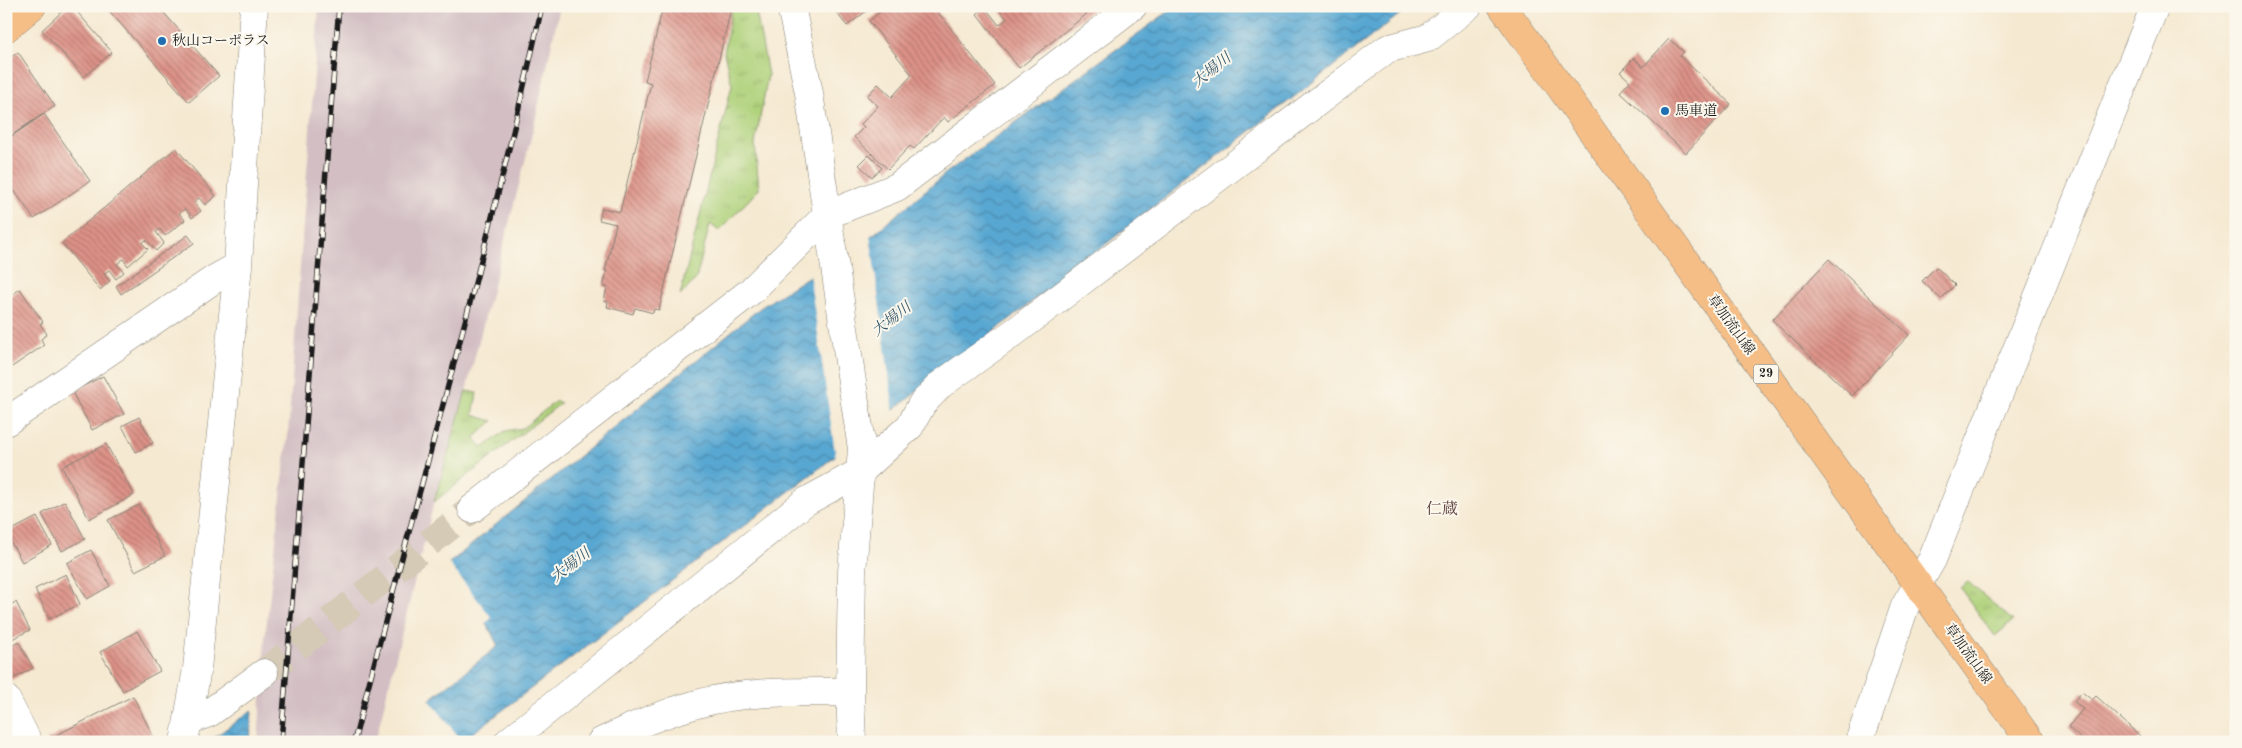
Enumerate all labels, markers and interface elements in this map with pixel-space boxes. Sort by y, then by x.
place label: 秋山コーポラス [172,33,270,48]
marker: 秋山コーポラス [156,35,168,47]
water label: 大場川 [1189,48,1236,91]
place label: 馬車道 [1675,103,1717,118]
marker: 馬車道 [1659,105,1671,117]
street label: 草加流山線 [1705,292,1758,357]
water label: 大場川 [868,297,916,340]
road number: 29 [1754,364,1778,384]
district label: 仁蔵 [1426,500,1458,518]
water label: 大場川 [547,543,595,586]
street label: 草加流山線 [1942,621,1995,686]

